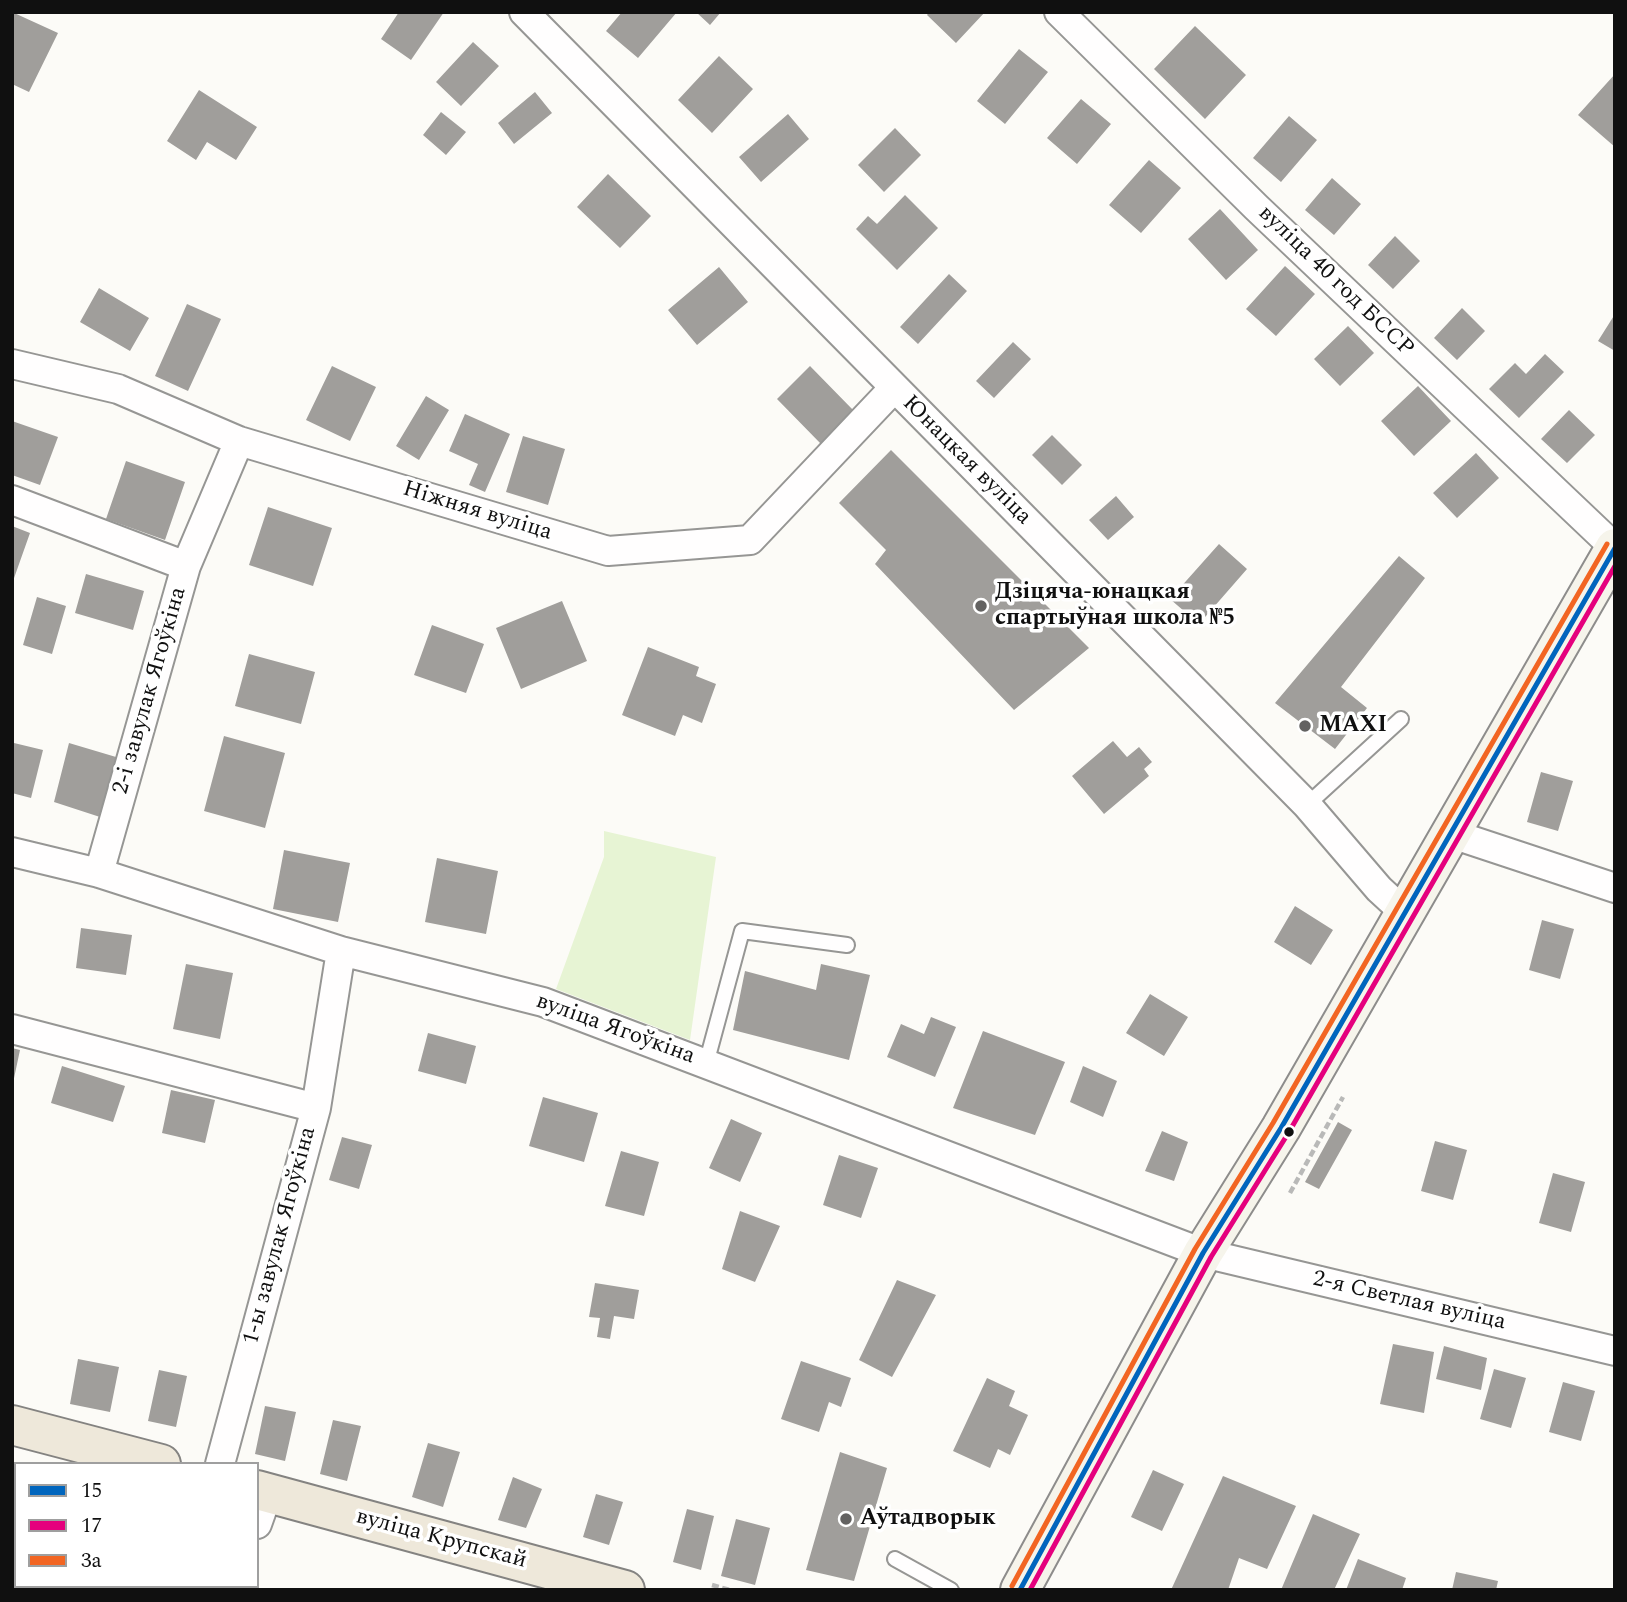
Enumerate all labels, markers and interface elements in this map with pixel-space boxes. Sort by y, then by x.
street label: вуліца 40 год БССР [1251,201,1419,363]
street label: Юнацкая вуліца [896,391,1036,531]
street label: Ніжняя вуліца [399,476,555,548]
place label: Дзіцяча-юнацкая спартыўная школа №5 [995,579,1235,633]
street label: 2-і завулак Ягоўкіна [108,584,194,798]
marker: Дзіцяча-юнацкая спартыўная школа №5 [973,598,989,614]
place label: MAXI [1319,712,1387,740]
marker: MAXI [1297,718,1313,734]
street label: вуліца Ягоўкіна [532,988,698,1072]
street label: 1-ы завулак Ягоўкіна [239,1124,323,1348]
unlabelled marker [1282,1125,1296,1139]
street label: 2-я Светлая вуліца [1310,1266,1508,1338]
legend [14,1462,259,1588]
text: 15 [81,1475,102,1507]
street label: вуліца Крупскай [353,1504,529,1576]
place label: Аўтадворык [860,1505,996,1533]
text: 17 [81,1510,102,1542]
marker: Аўтадворык [838,1511,854,1527]
text: 3а [81,1545,102,1577]

